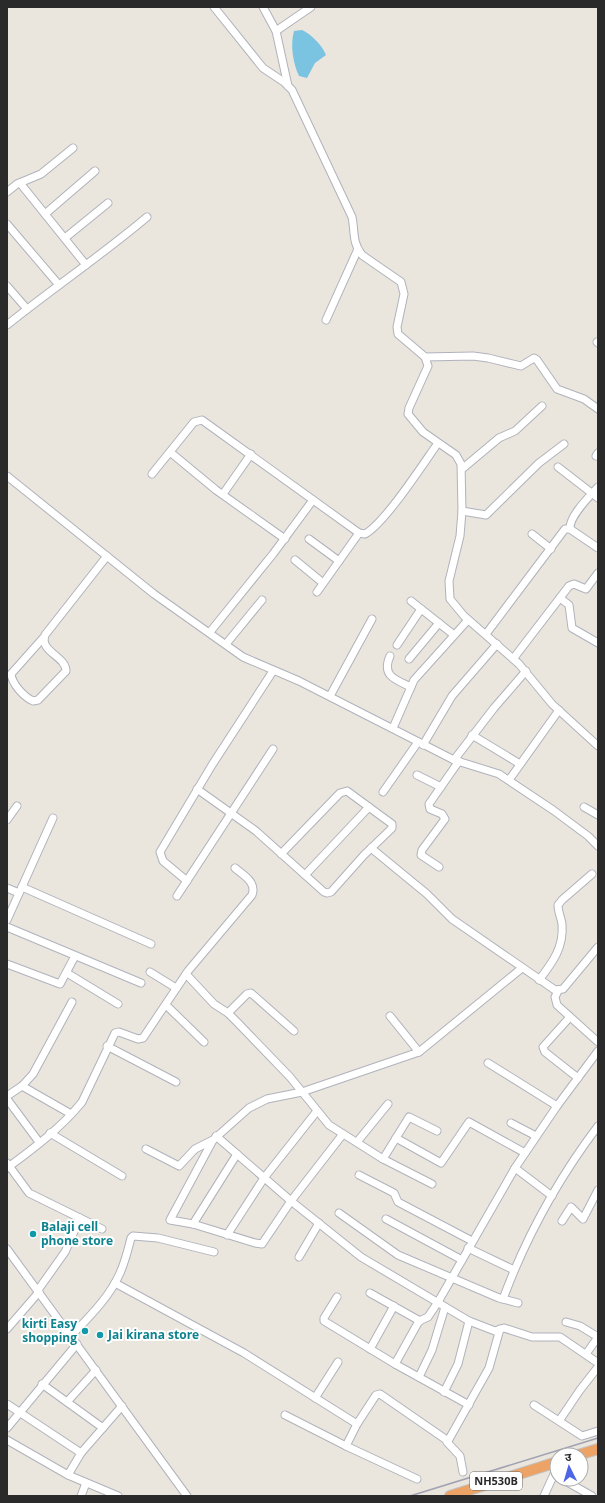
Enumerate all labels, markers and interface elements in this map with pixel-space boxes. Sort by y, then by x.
place label: Balaji cell phone store [41,1218,113,1249]
marker: Balaji cell phone store [28,1229,38,1239]
place label: kirti Easy shopping [22,1315,77,1346]
marker: kirti Easy shopping [80,1326,90,1336]
place label: Jai kirana store [107,1326,199,1343]
marker: Jai kirana store [95,1330,105,1340]
north arrow [549,1447,589,1487]
text: उ [564,1449,573,1464]
road number: NH530B [470,1472,522,1490]

